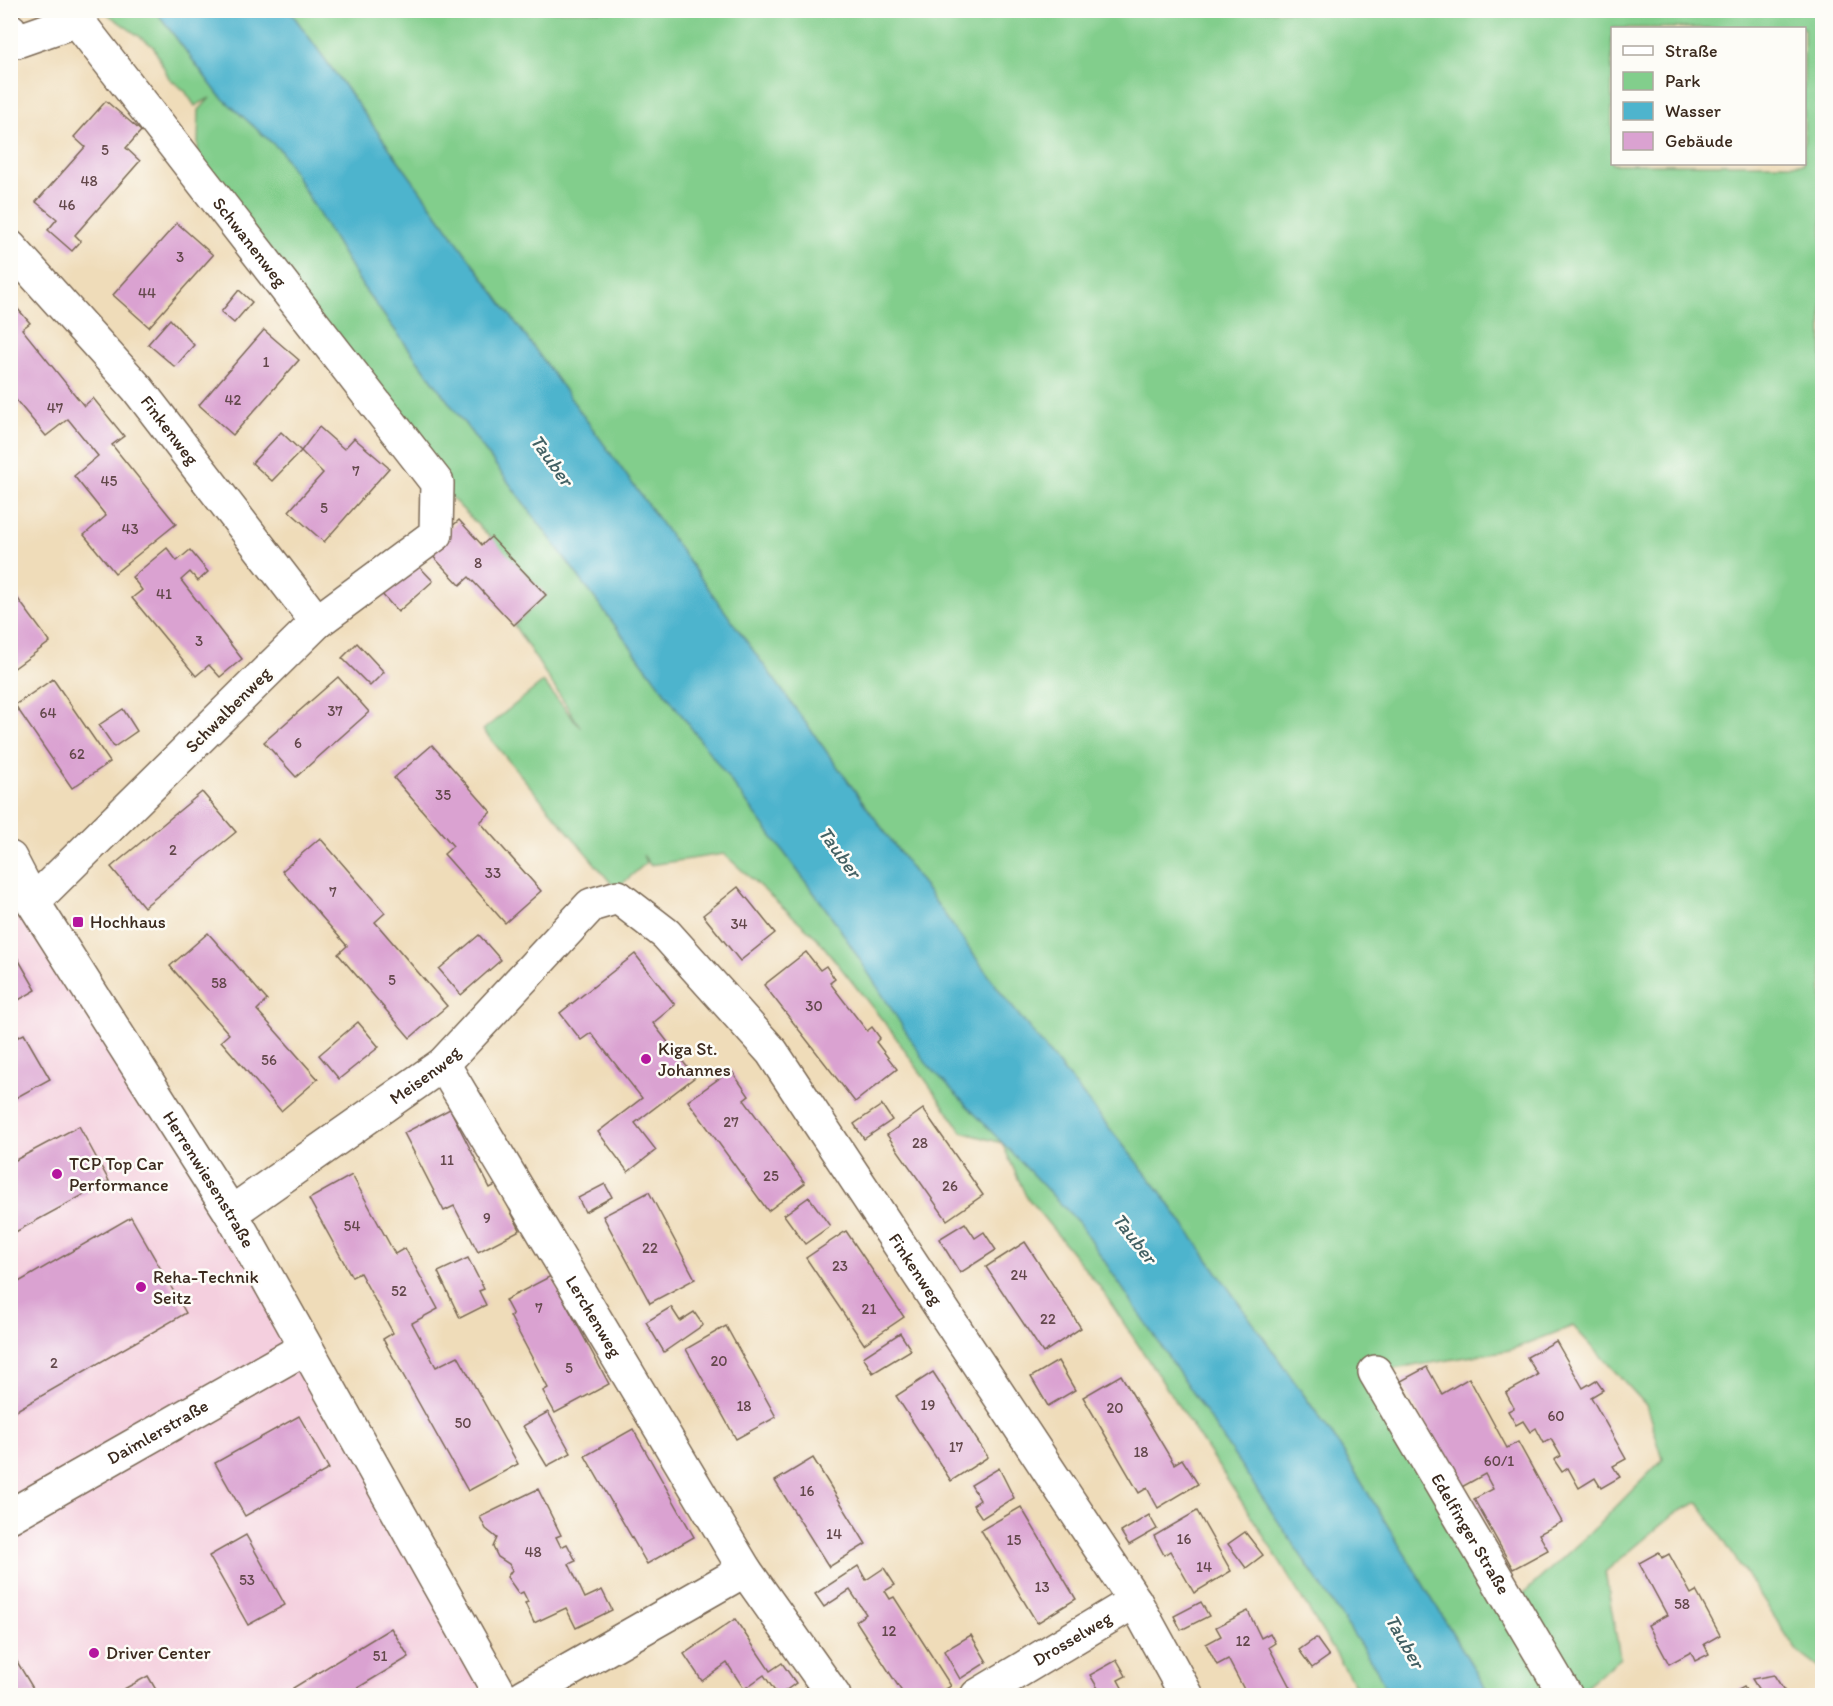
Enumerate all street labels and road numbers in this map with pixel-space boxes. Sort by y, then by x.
street label: Schwanenweg [208,193,292,292]
street label: Finkenweg [136,391,204,470]
street label: Schwalbenweg [180,662,276,758]
street label: Meisenweg [385,1041,466,1109]
street label: Herrenwiesenstraße [158,1107,259,1252]
street label: Finkenweg [884,1229,948,1310]
street label: Lerchenweg [561,1272,627,1362]
street label: Daimlerstraße [103,1394,212,1469]
street label: Edelfinger Straße [1426,1469,1515,1598]
street label: Drosselweg [1029,1606,1116,1671]

